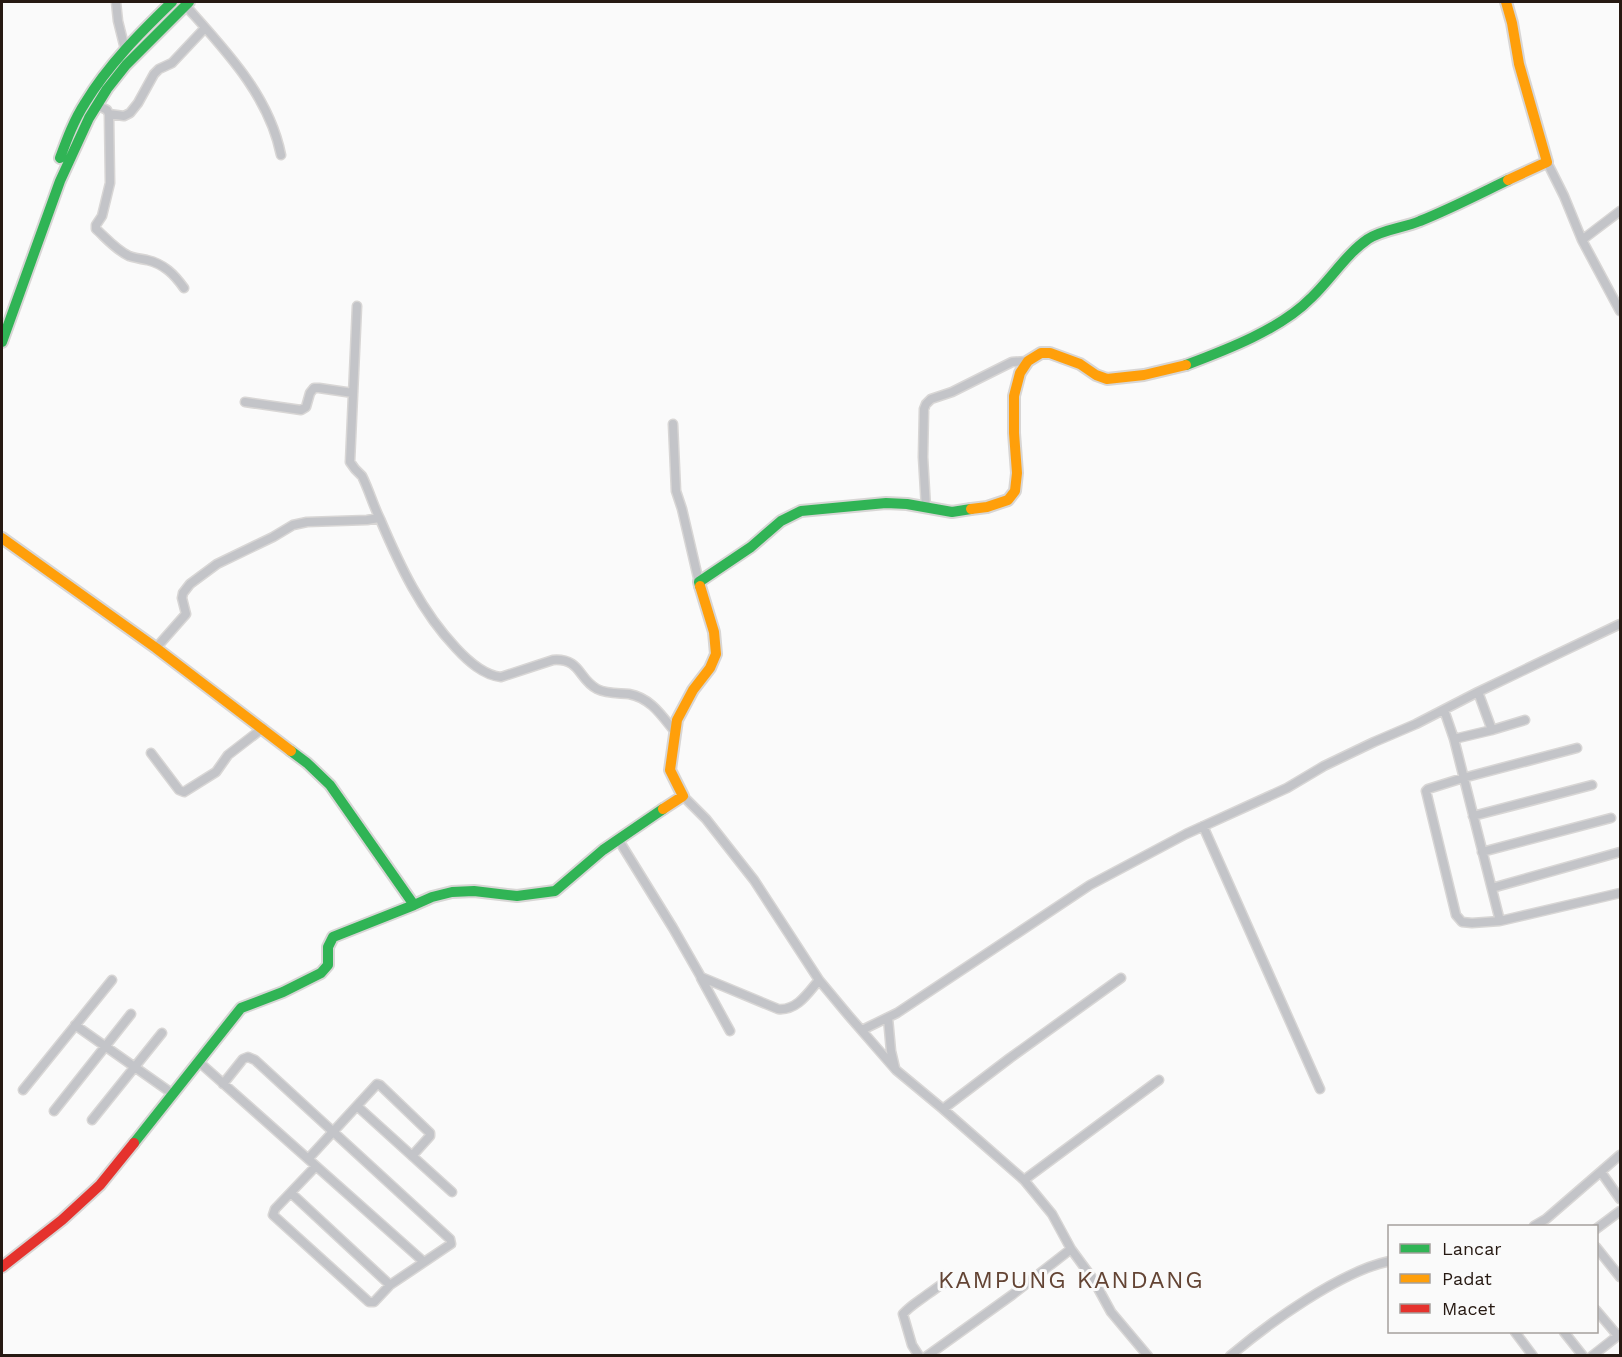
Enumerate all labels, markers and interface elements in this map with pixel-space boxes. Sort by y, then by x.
legend [1388,1225,1598,1333]
text: Lancar [1442,1238,1502,1259]
district label: KAMPUNG KANDANG [938,1266,1204,1294]
text: Padat [1442,1268,1492,1289]
text: Macet [1442,1298,1496,1319]

